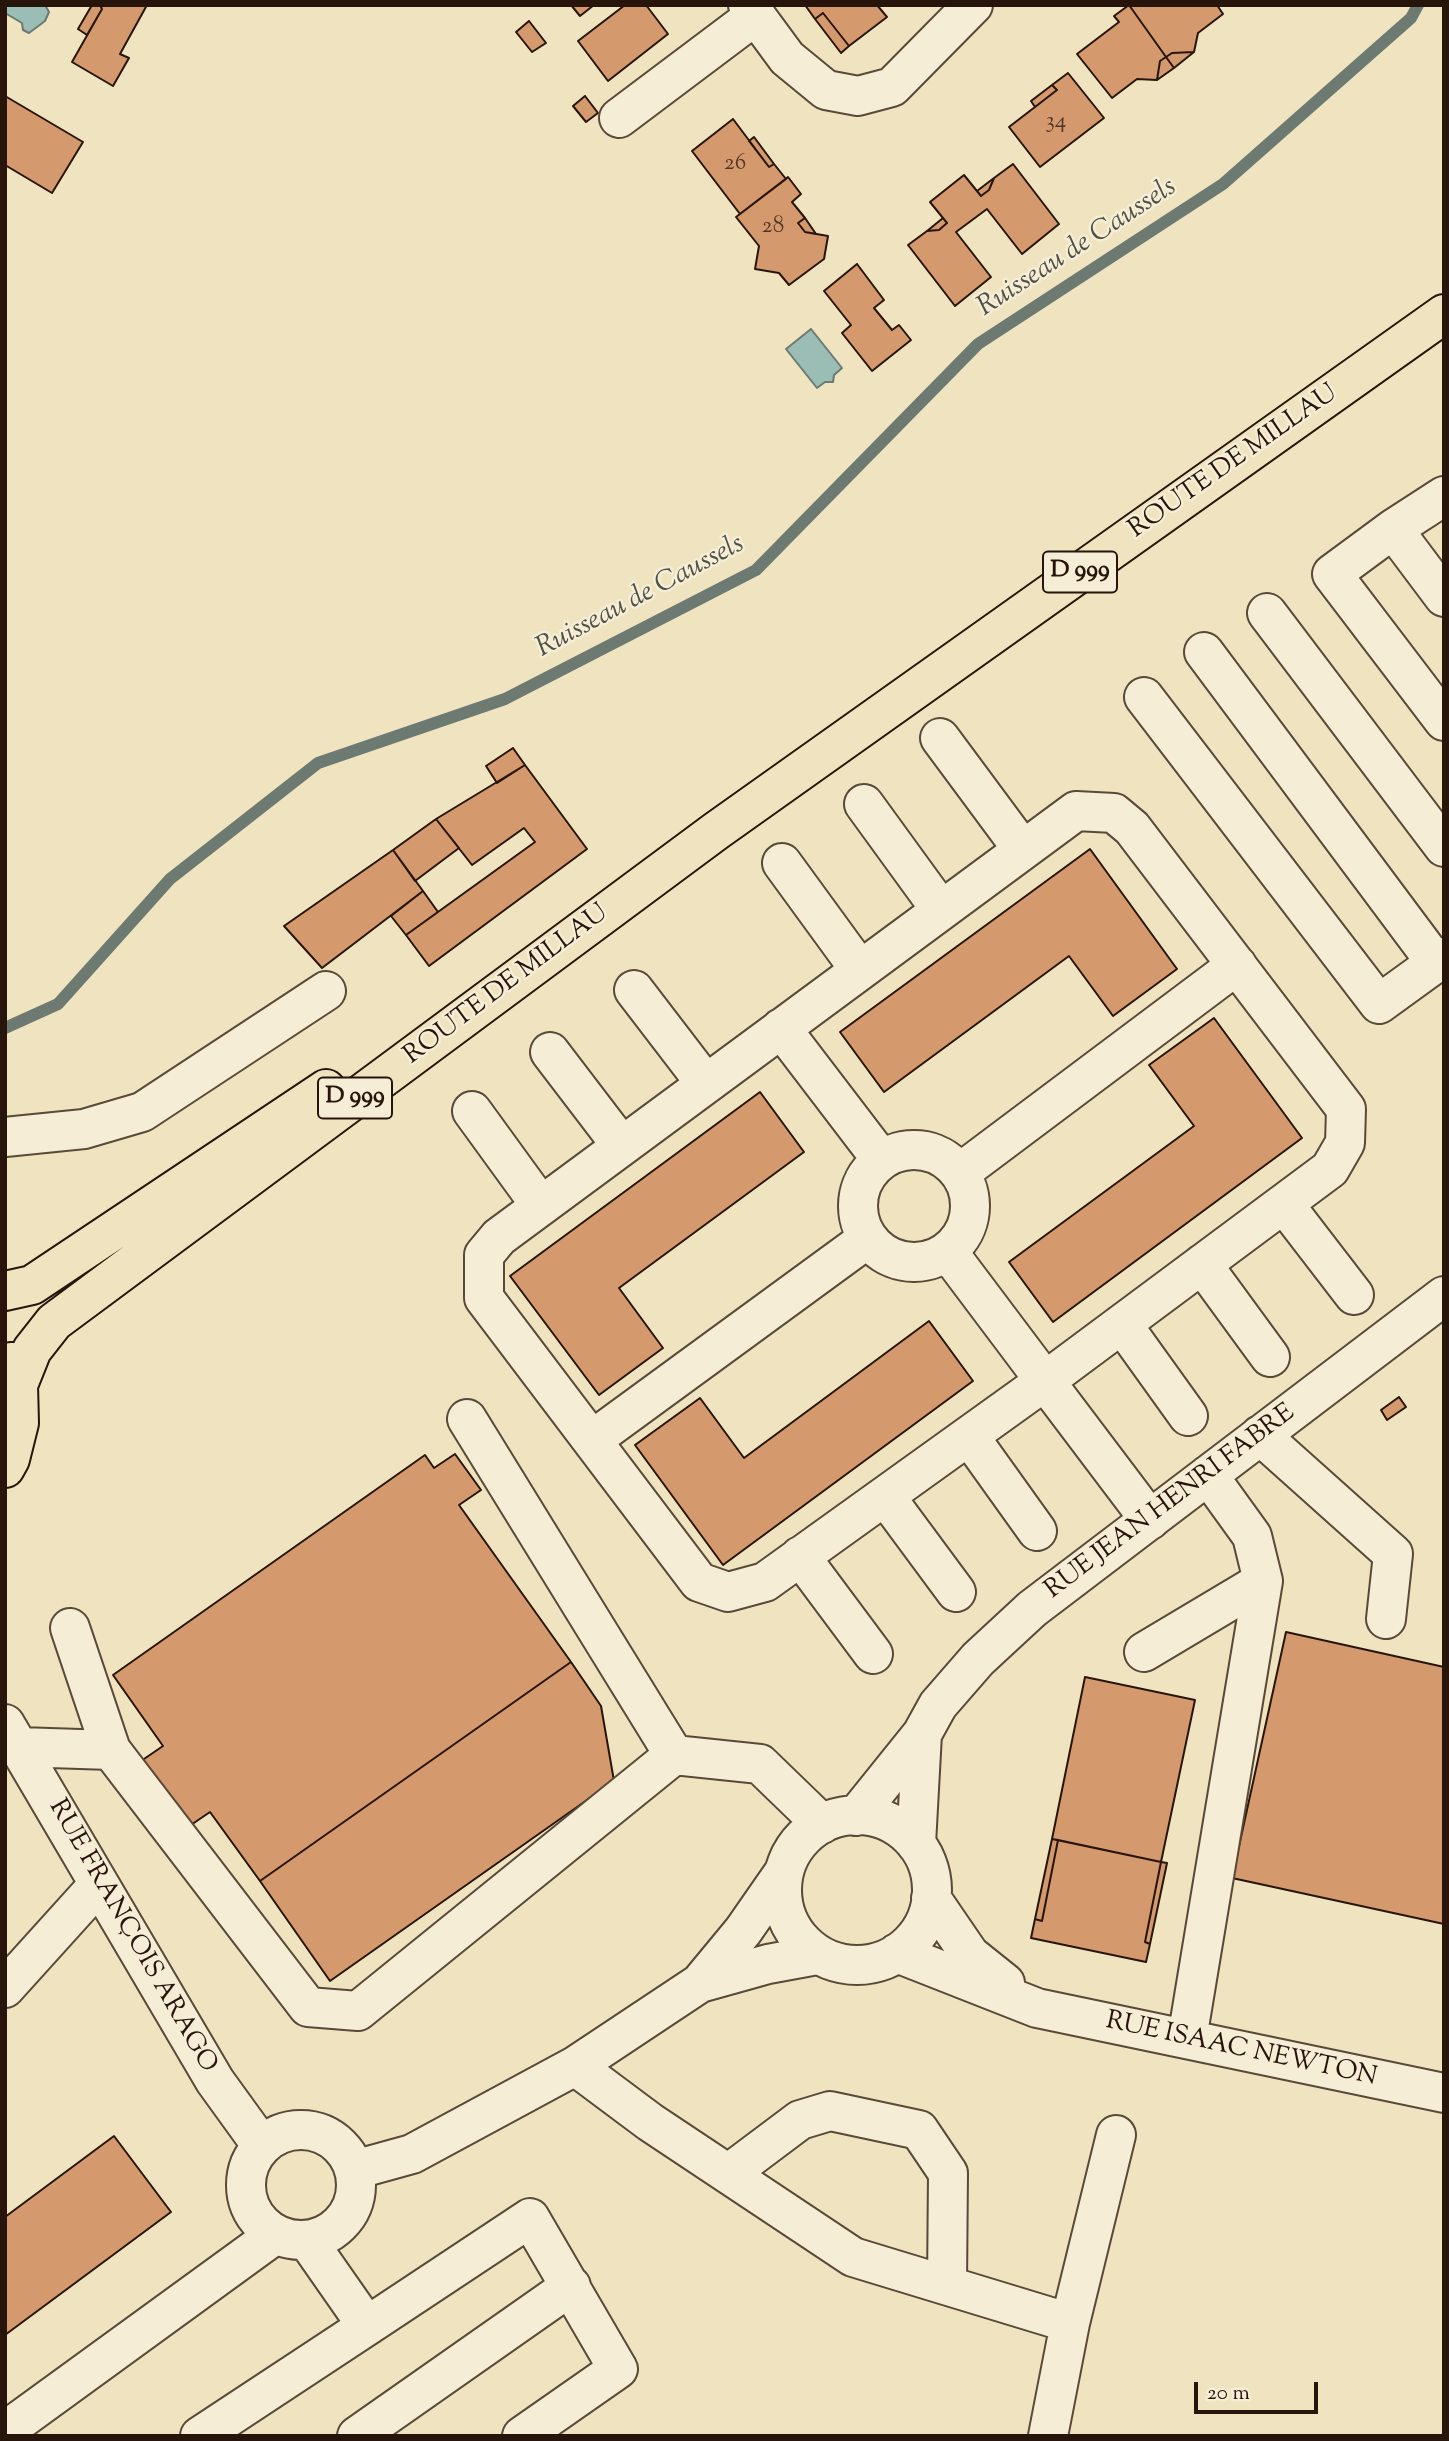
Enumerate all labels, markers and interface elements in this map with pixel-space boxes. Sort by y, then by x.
house number: 34 [1046,109,1066,137]
house number: 26 [724,151,746,179]
water label: Ruisseau de Caussels [972,172,1184,326]
house number: 28 [762,214,784,242]
street label: ROUTE DE MILLAU [1124,379,1344,547]
water label: Ruisseau de Caussels [531,529,751,667]
road number: D 999 [1043,552,1117,592]
street label: ROUTE DE MILLAU [399,899,615,1073]
road number: D 999 [318,1078,392,1118]
street label: RUE JEAN HENRI FABRE [1040,1399,1302,1607]
street label: RUE FRANÇOIS ARAGO [40,1795,222,2079]
street label: RUE ISAAC NEWTON [1103,2007,1379,2095]
scale bar [1197,2368,1321,2412]
text: 20 m [1207,2379,1250,2409]

